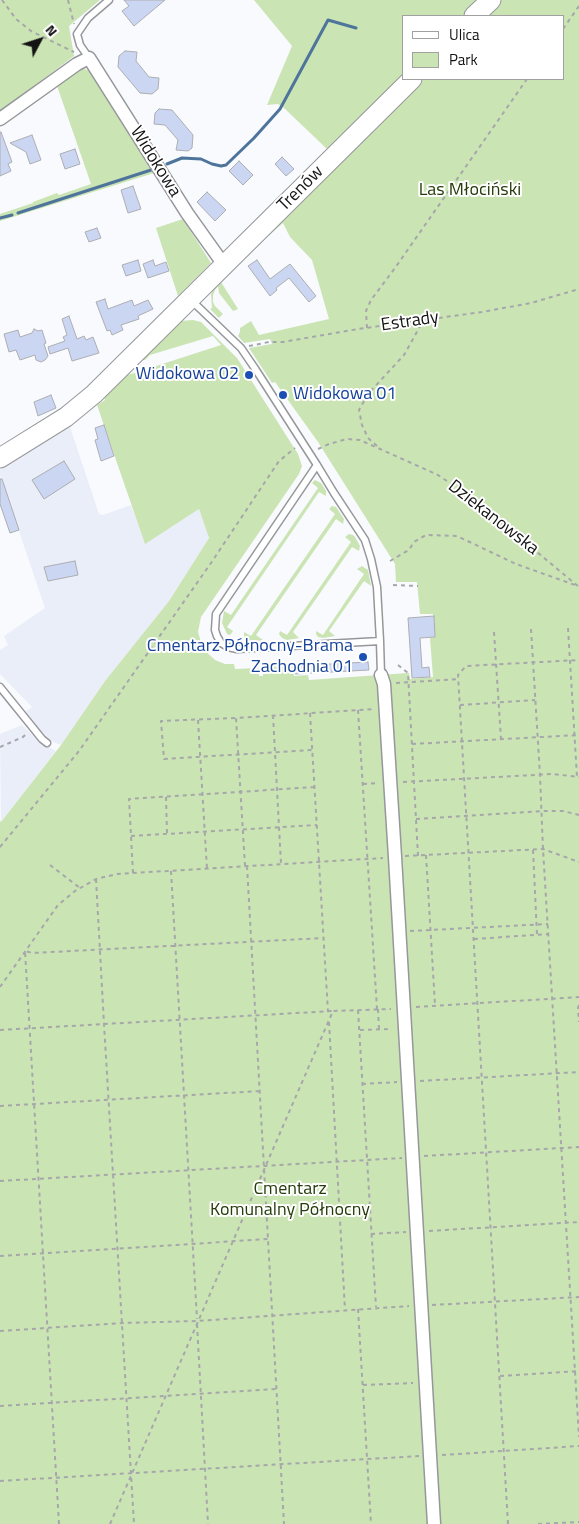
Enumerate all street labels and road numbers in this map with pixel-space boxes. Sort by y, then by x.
street label: Widokowa [125,123,185,201]
street label: Trenów [274,162,328,216]
street label: Estrady [380,307,440,337]
street label: Dziekanowska [443,476,543,560]

